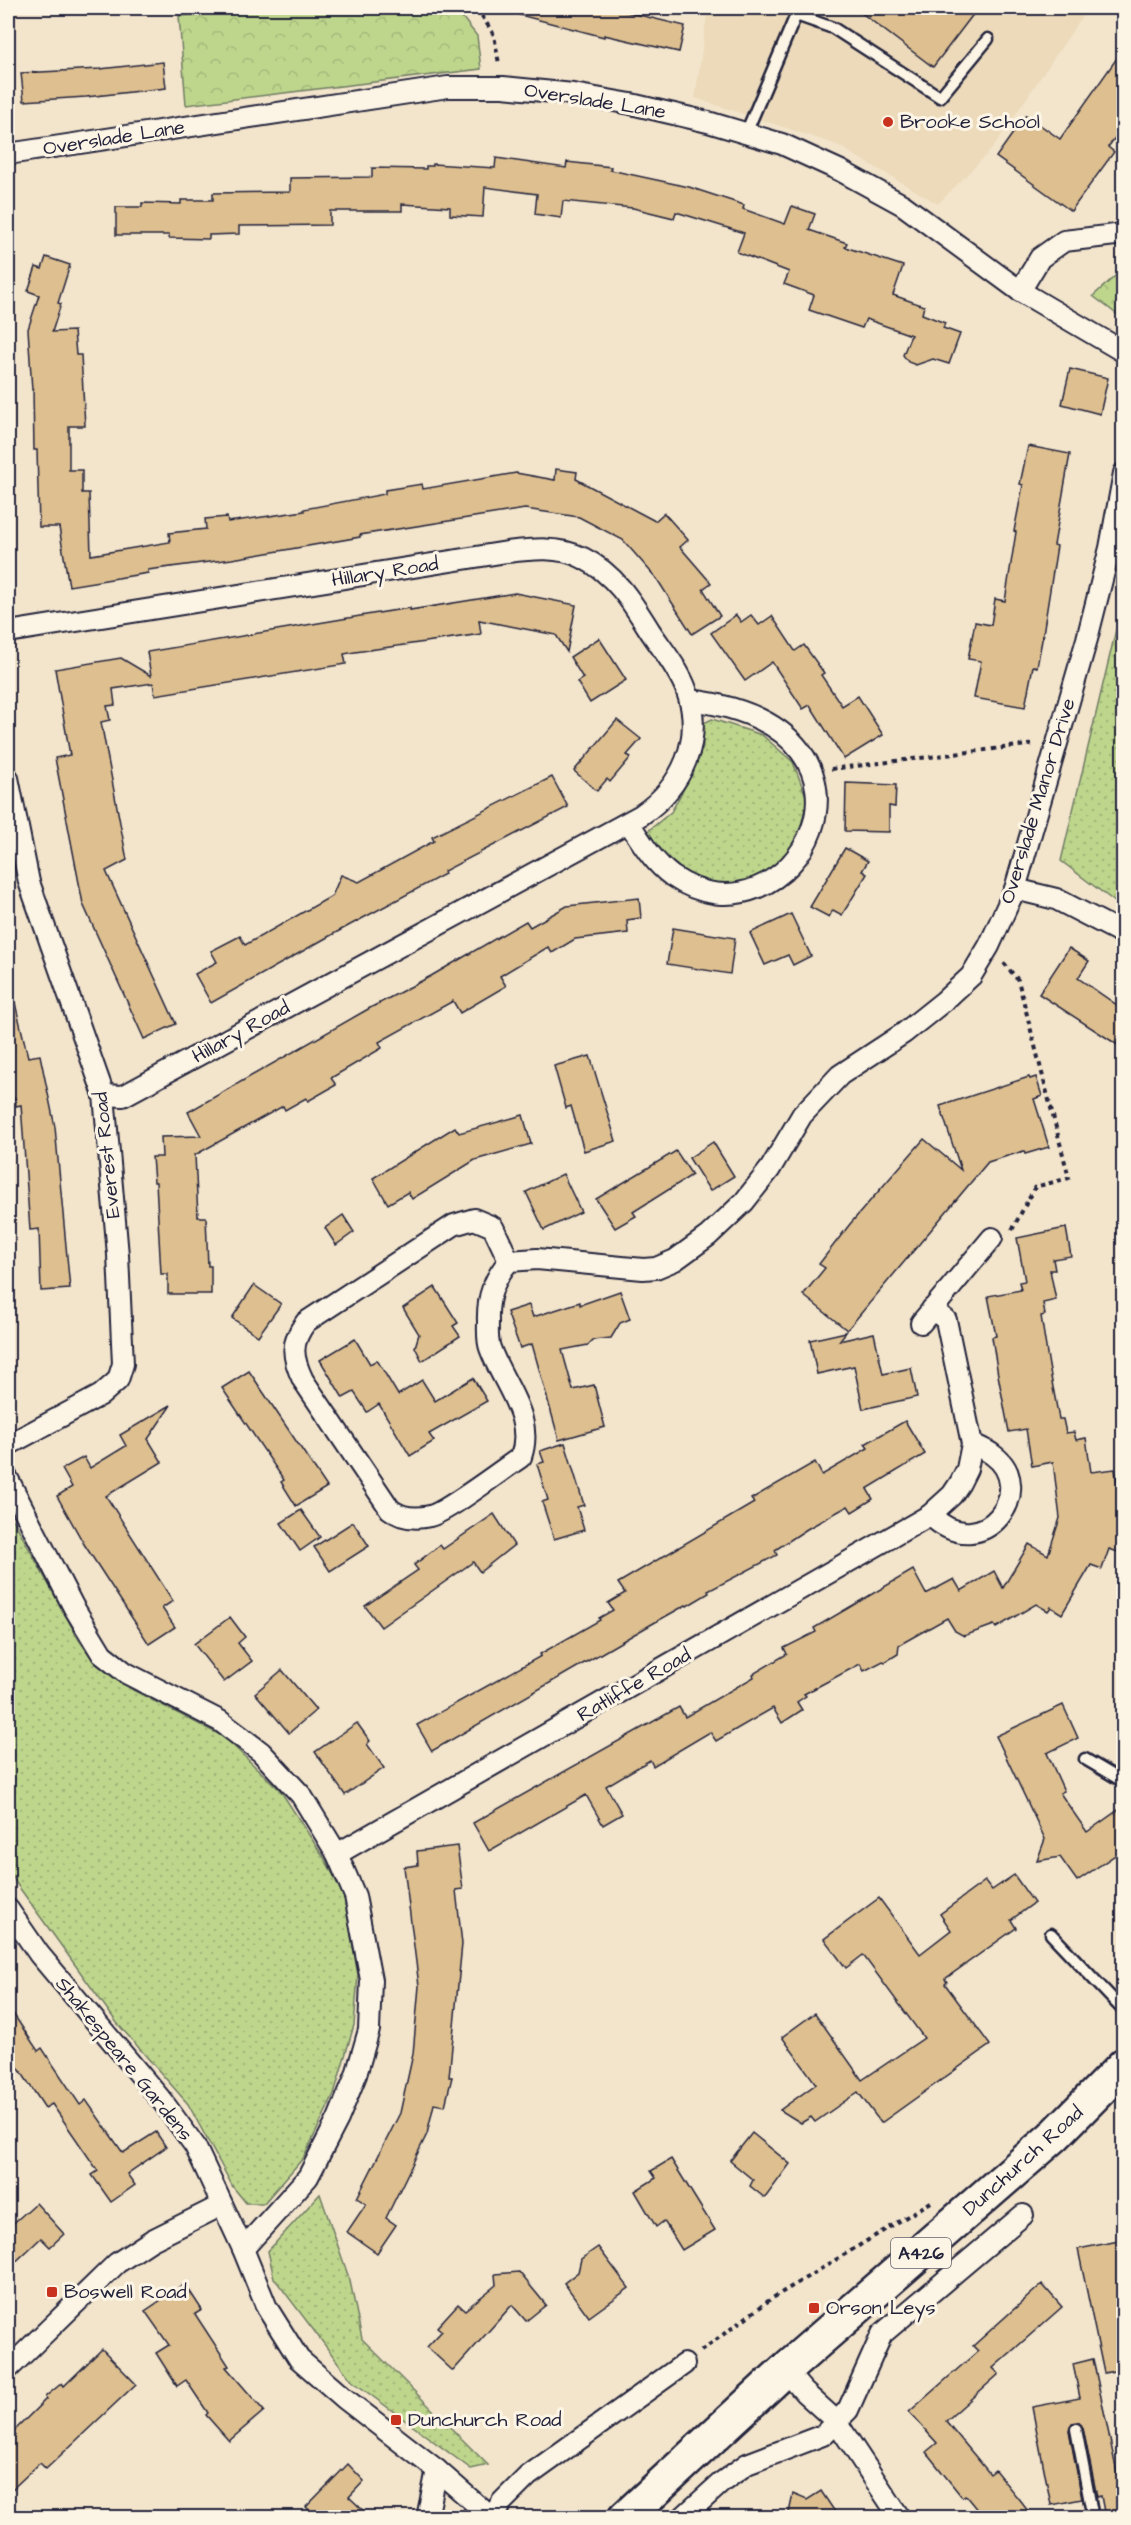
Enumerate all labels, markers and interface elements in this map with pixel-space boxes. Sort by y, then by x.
street label: Overslade Lane [522,76,668,126]
place label: Brooke School [900,108,1040,136]
street label: Overslade Lane [41,113,187,163]
marker: Brooke School [881,115,895,129]
street label: Hillary Road [330,550,440,595]
street label: Overslade Manor Drive [993,695,1083,907]
street label: Hillary Road [187,994,295,1071]
street label: Everest Road [86,1090,128,1220]
street label: Ratliffe Road [572,1641,696,1729]
street label: Shakespeare Gardens [49,1971,199,2147]
street label: Dunchurch Road [957,2099,1089,2223]
road number: A426 [891,2238,951,2268]
place label: Boswell Road [64,2278,187,2306]
marker: Boswell Road [45,2285,59,2299]
place label: Orson Leys [826,2294,935,2323]
marker: Orson Leys [807,2301,821,2315]
place label: Dunchurch Road [408,2406,561,2434]
marker: Dunchurch Road [389,2413,403,2427]

